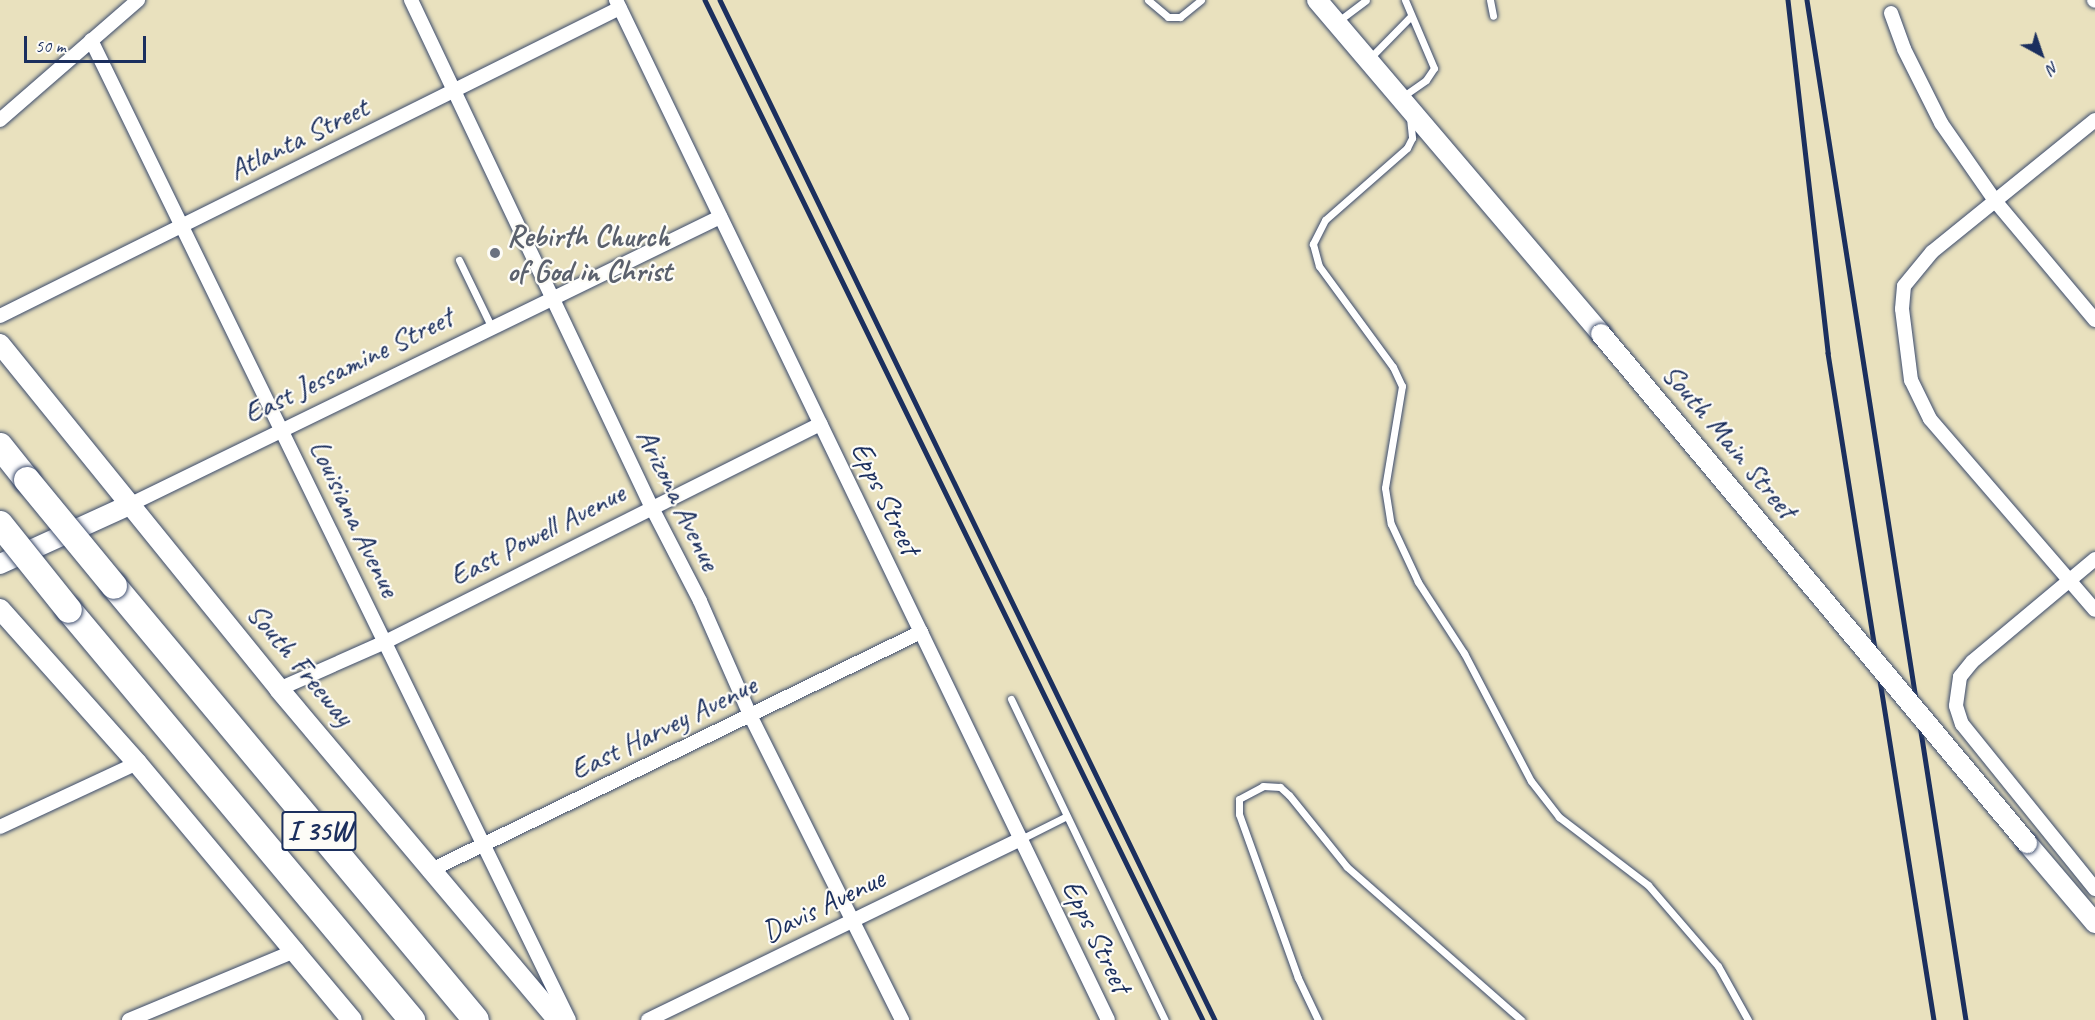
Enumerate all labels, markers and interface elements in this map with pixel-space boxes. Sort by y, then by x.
scale bar [27,24,148,62]
north arrow [2011,24,2071,84]
text: 50 m [35,35,66,57]
text: N [2042,57,2063,79]
street label: Atlanta Street [222,89,374,187]
place label: Rebirth Church of God in Christ [507,218,672,288]
marker: Rebirth Church of God in Christ [488,246,502,260]
street label: East Jessamine Street [239,299,457,431]
street label: South Main Street [1654,355,1806,527]
street label: Arizona Avenue [629,422,729,576]
street label: Louisiana Avenue [302,434,408,602]
street label: Epps Street [843,436,929,560]
street label: East Powell Avenue [444,475,630,593]
street label: South Freeway [240,596,362,732]
street label: East Harvey Avenue [564,666,762,788]
road number: I 35W [280,806,358,856]
street label: Davis Avenue [756,860,890,950]
street label: Epps Street [1054,874,1140,998]

